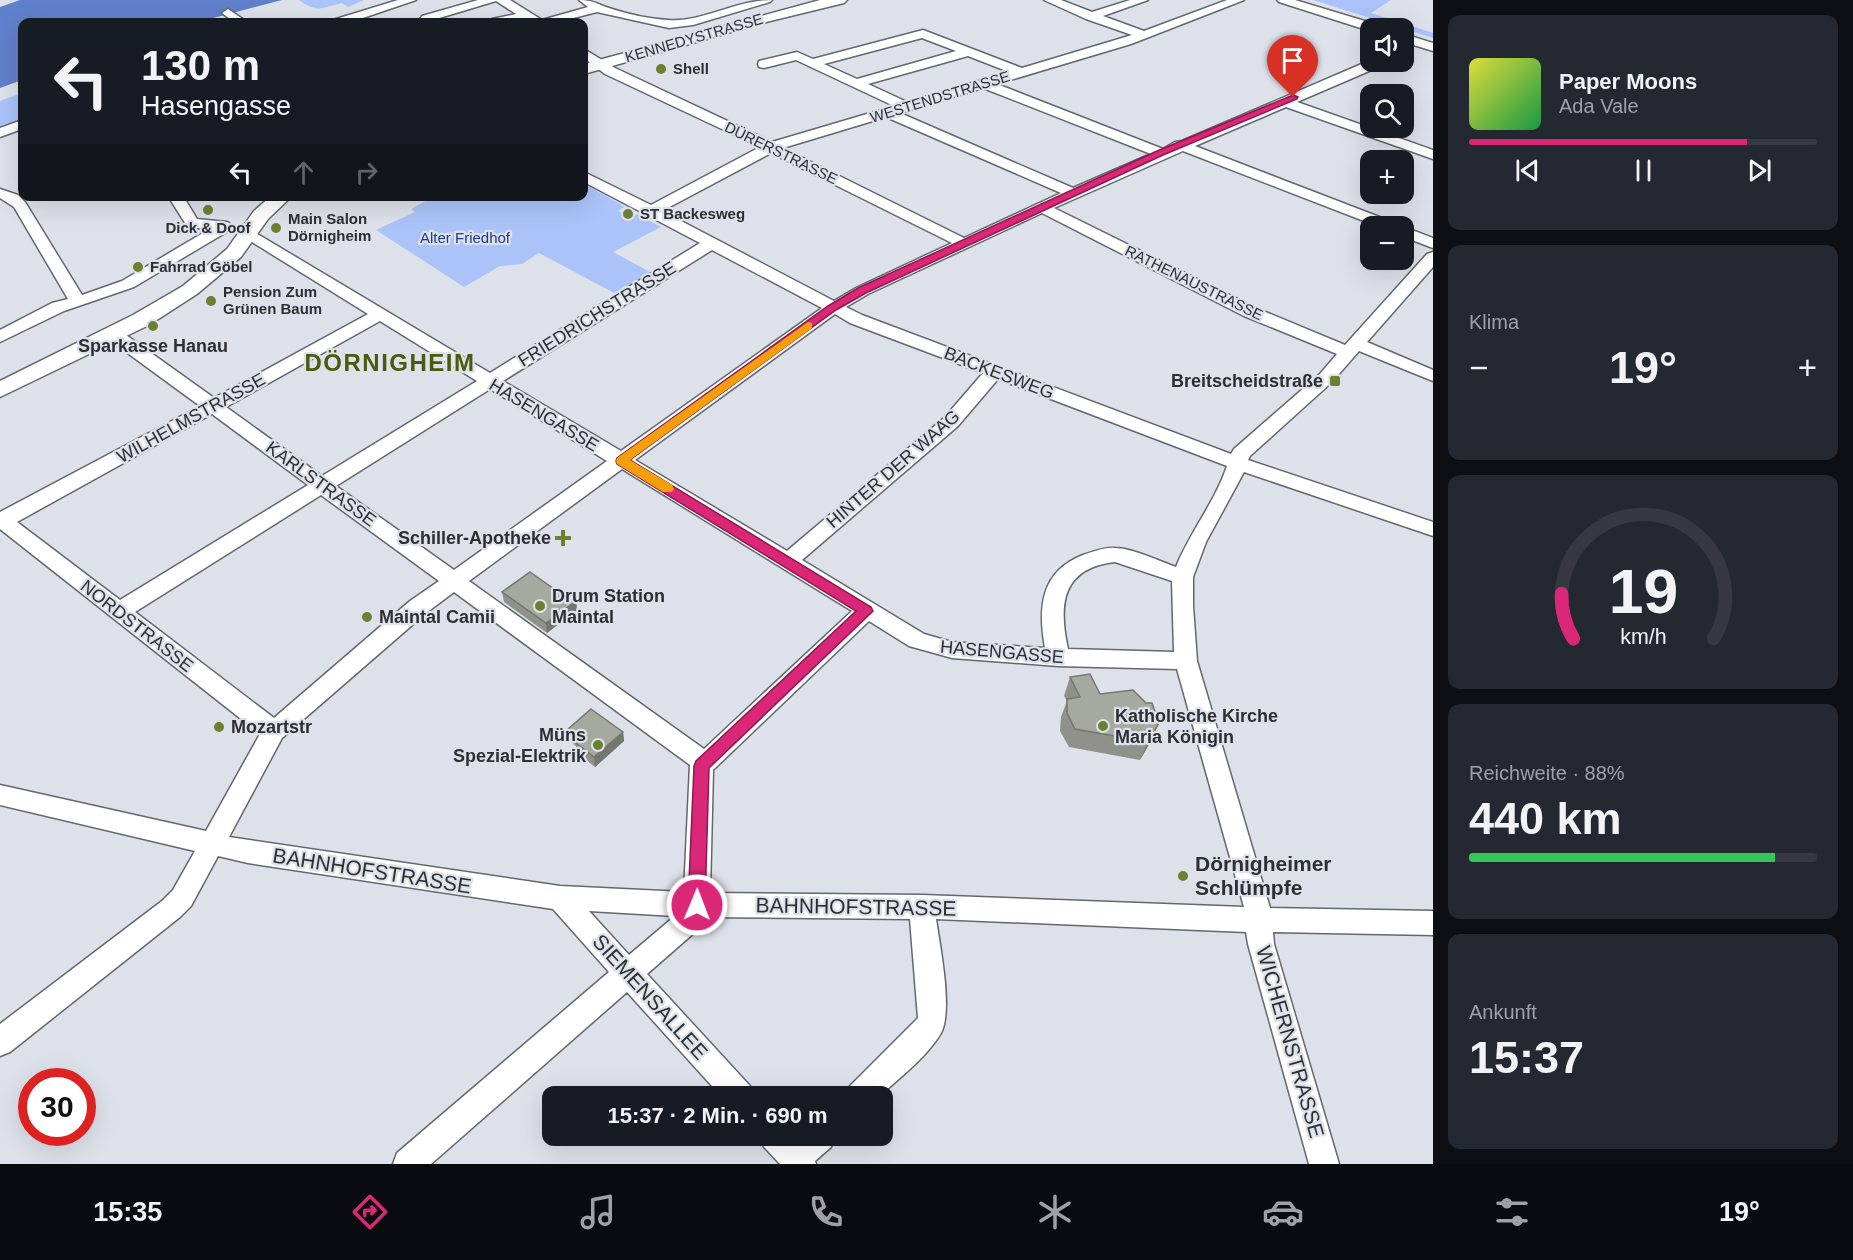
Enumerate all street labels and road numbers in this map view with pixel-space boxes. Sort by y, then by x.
street label: KENNEDYSTRASSE [623,10,765,65]
street label: WESTENDSTRASSE [868,67,1012,126]
street label: DÜRERSTRASSE [722,118,840,187]
street label: RATHENAUSTRASSE [1122,242,1266,323]
street label: FRIEDRICHSTRASSE [515,257,679,371]
street label: BACKESWEG [941,343,1057,403]
street label: WILHELMSTRASSE [114,369,268,467]
street label: HASENGASSE [486,374,602,456]
street label: HINTER DER WAAG [823,406,963,532]
street label: KARLSTRASSE [262,437,380,531]
street label: NORDSTRASSE [77,576,197,676]
street label: HASENGASSE [939,637,1065,667]
street label: BAHNHOFSTRASSE [271,843,473,898]
street label: BAHNHOFSTRASSE [755,893,957,920]
street label: SIEMENSALLEE [588,930,712,1064]
street label: WICHERNSTRASSE [1252,943,1329,1140]

